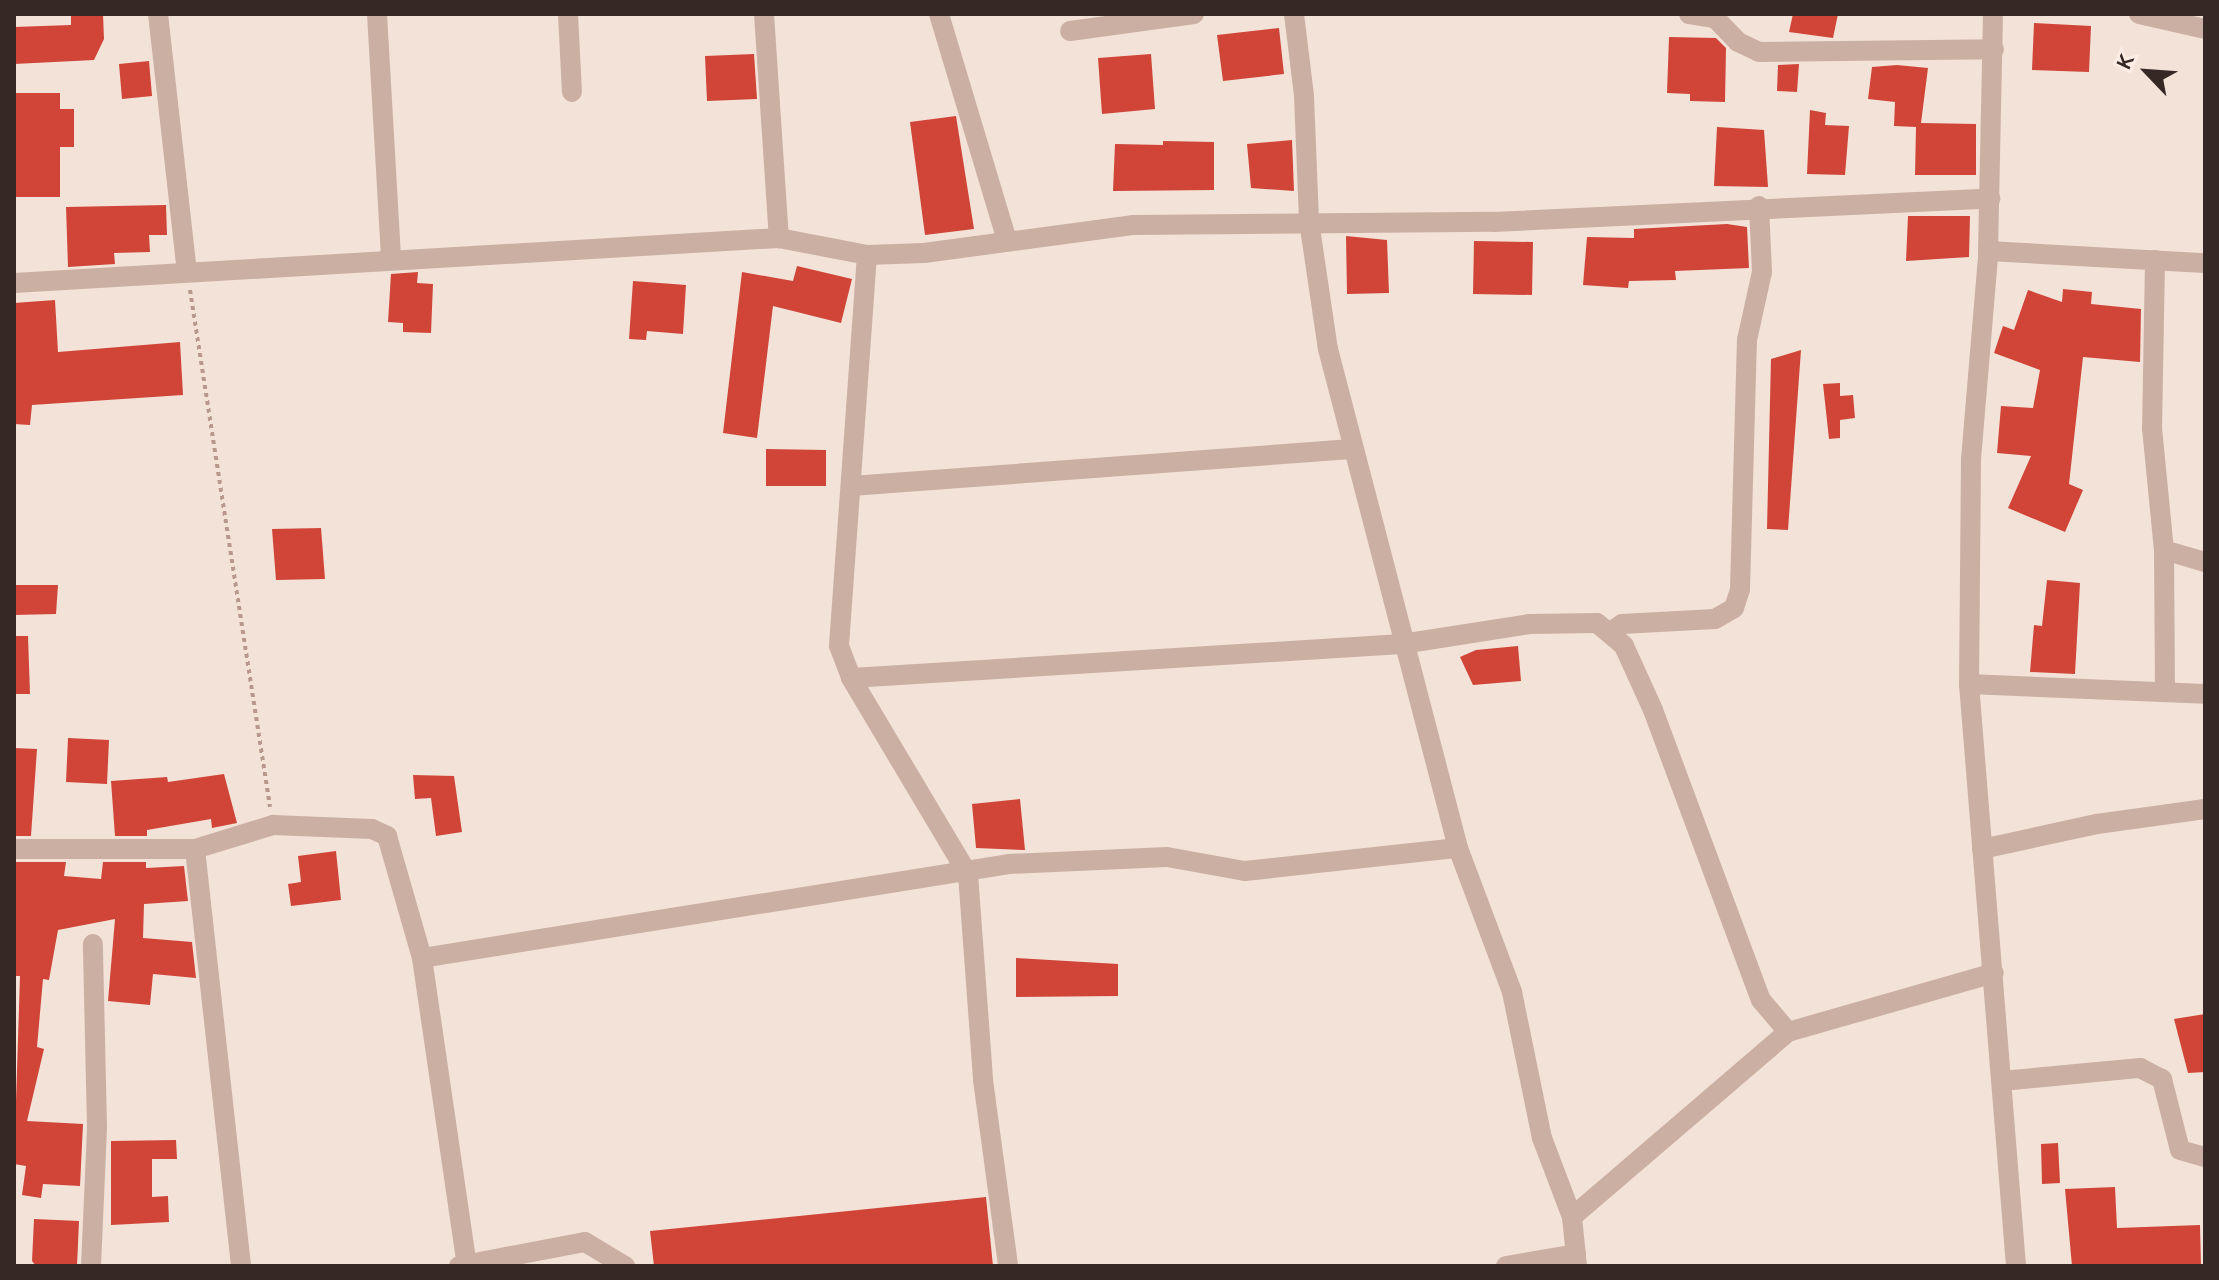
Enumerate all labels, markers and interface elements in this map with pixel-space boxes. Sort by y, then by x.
north arrow [2107,32,2187,112]
text: K [2110,50,2140,74]

